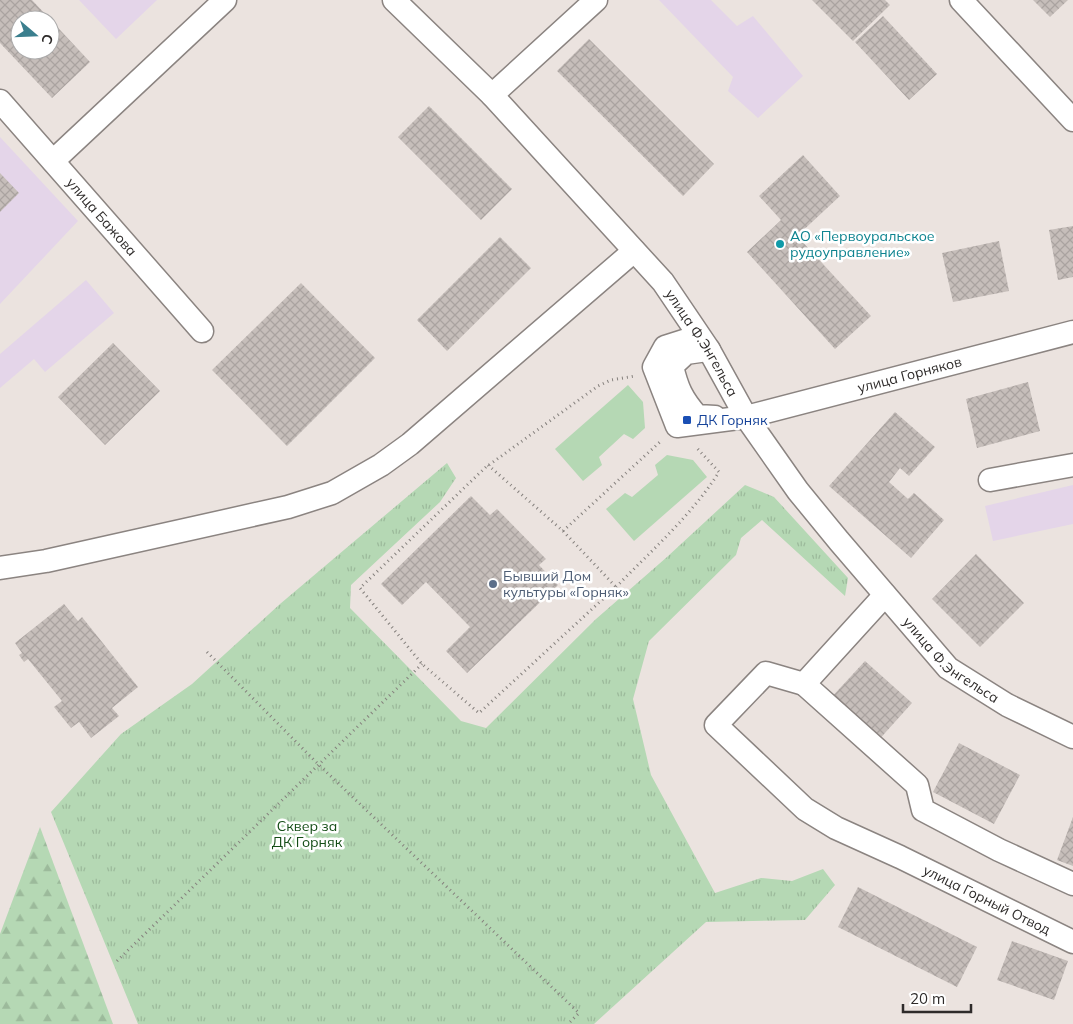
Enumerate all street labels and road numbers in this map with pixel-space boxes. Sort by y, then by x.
street label: улица Бажова [62,174,141,260]
street label: улица Ф.Энгельса [661,286,742,400]
street label: улица Горняков [856,352,964,397]
street label: улица Ф.Энгельса [899,613,1003,707]
street label: улица Горный Отвод [920,861,1054,939]

